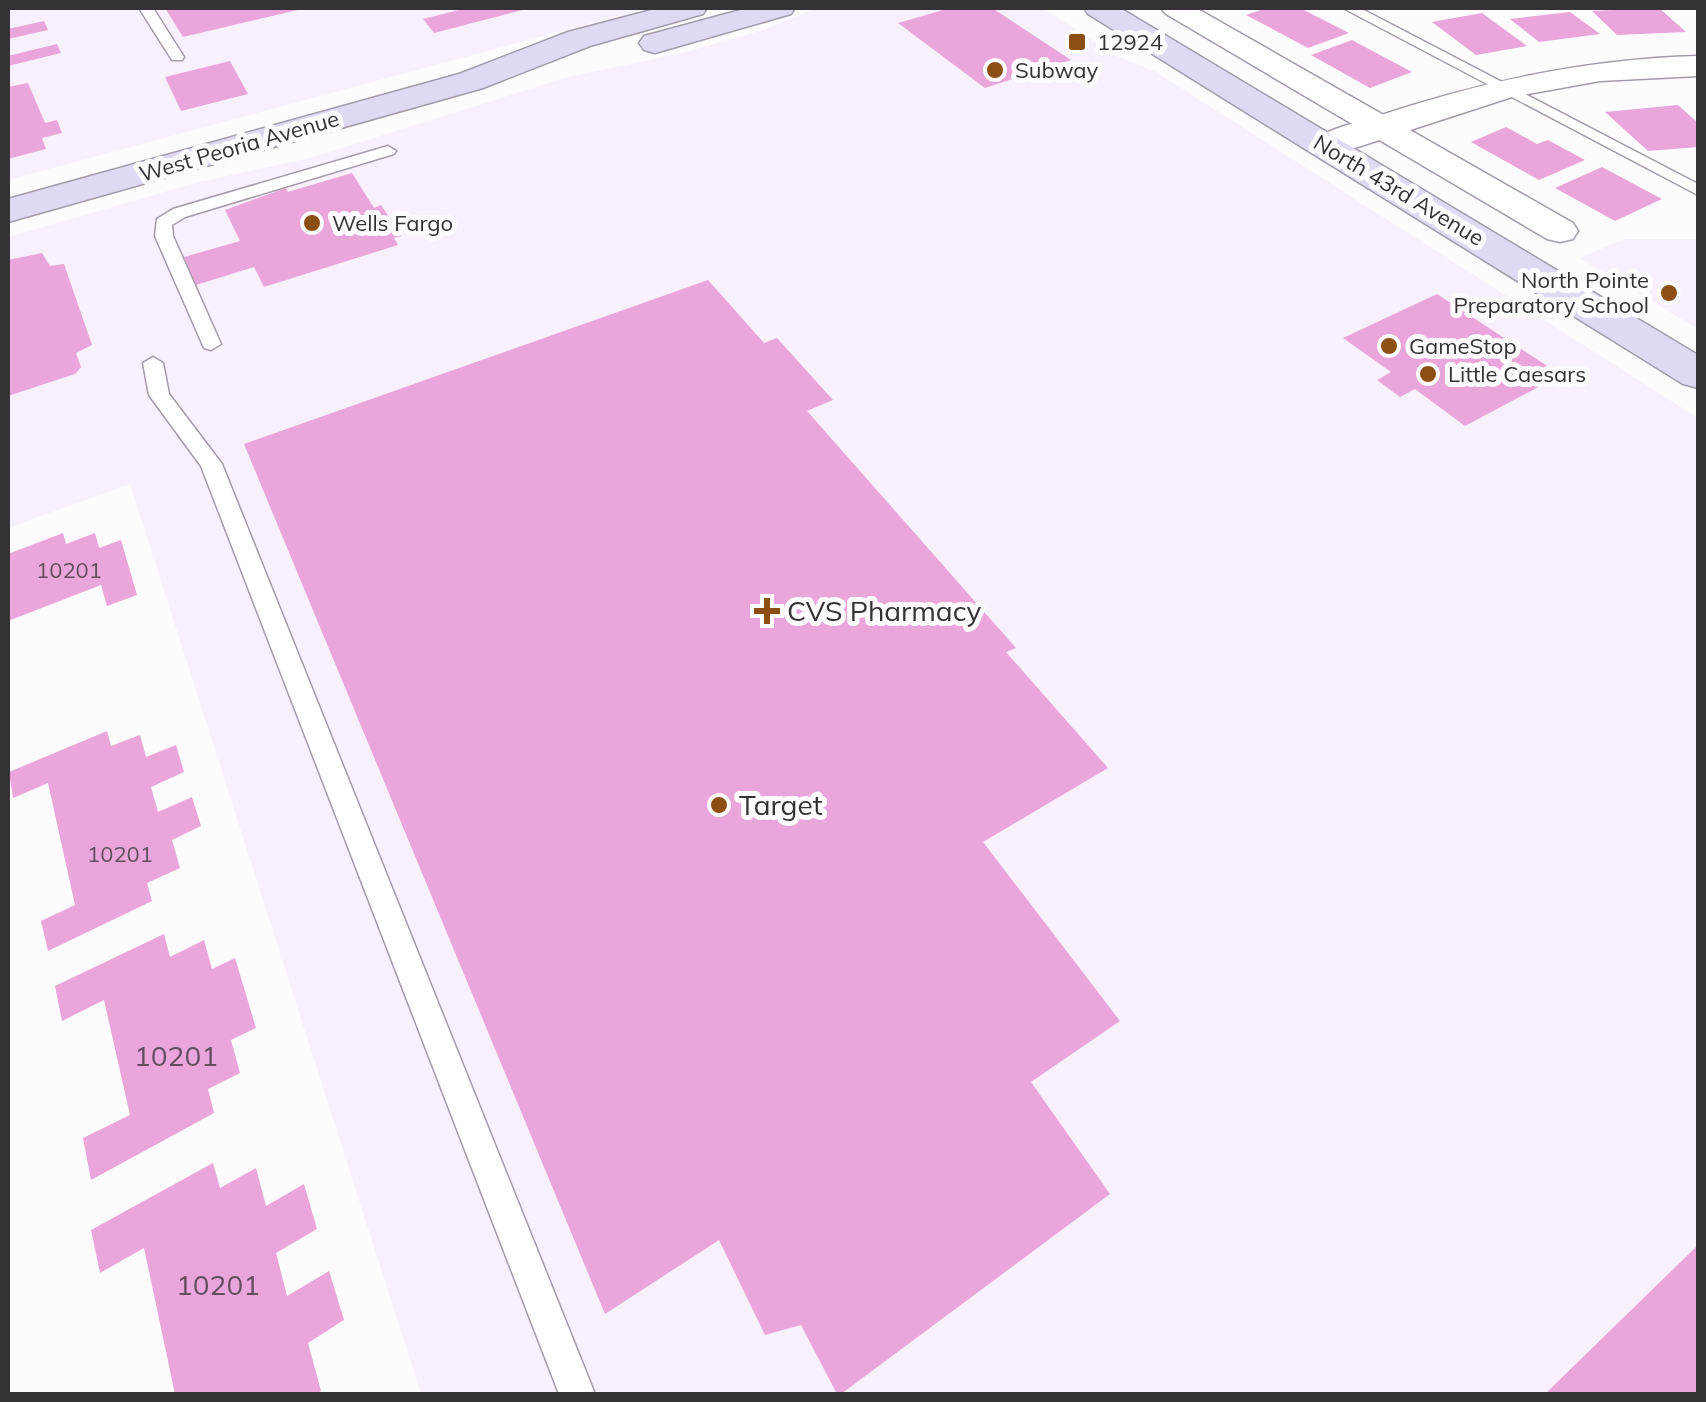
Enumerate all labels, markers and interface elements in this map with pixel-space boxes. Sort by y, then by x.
place label: 12924 [1097,28,1163,56]
marker: 12924 [1066,31,1088,53]
place label: Subway [1015,56,1098,84]
marker: Subway [984,59,1006,81]
street label: West Peoria Avenue [136,104,342,188]
street label: North 43rd Avenue [1309,128,1489,252]
place label: Wells Fargo [332,209,453,237]
marker: Wells Fargo [301,212,323,234]
place label: North Pointe Preparatory School [1454,266,1649,319]
marker: North Pointe Preparatory School [1658,282,1680,304]
place label: GameStop [1409,332,1517,360]
marker: GameStop [1378,335,1400,357]
place label: Little Caesars [1448,360,1586,388]
marker: Little Caesars [1417,363,1439,385]
house number: 10201 [36,556,102,584]
place label: CVS Pharmacy [787,593,982,628]
marker: CVS Pharmacy [756,600,778,622]
place label: Target [739,787,823,822]
marker: Target [708,794,730,816]
house number: 10201 [87,840,153,868]
house number: 10201 [134,1038,218,1073]
house number: 10201 [176,1267,260,1302]

